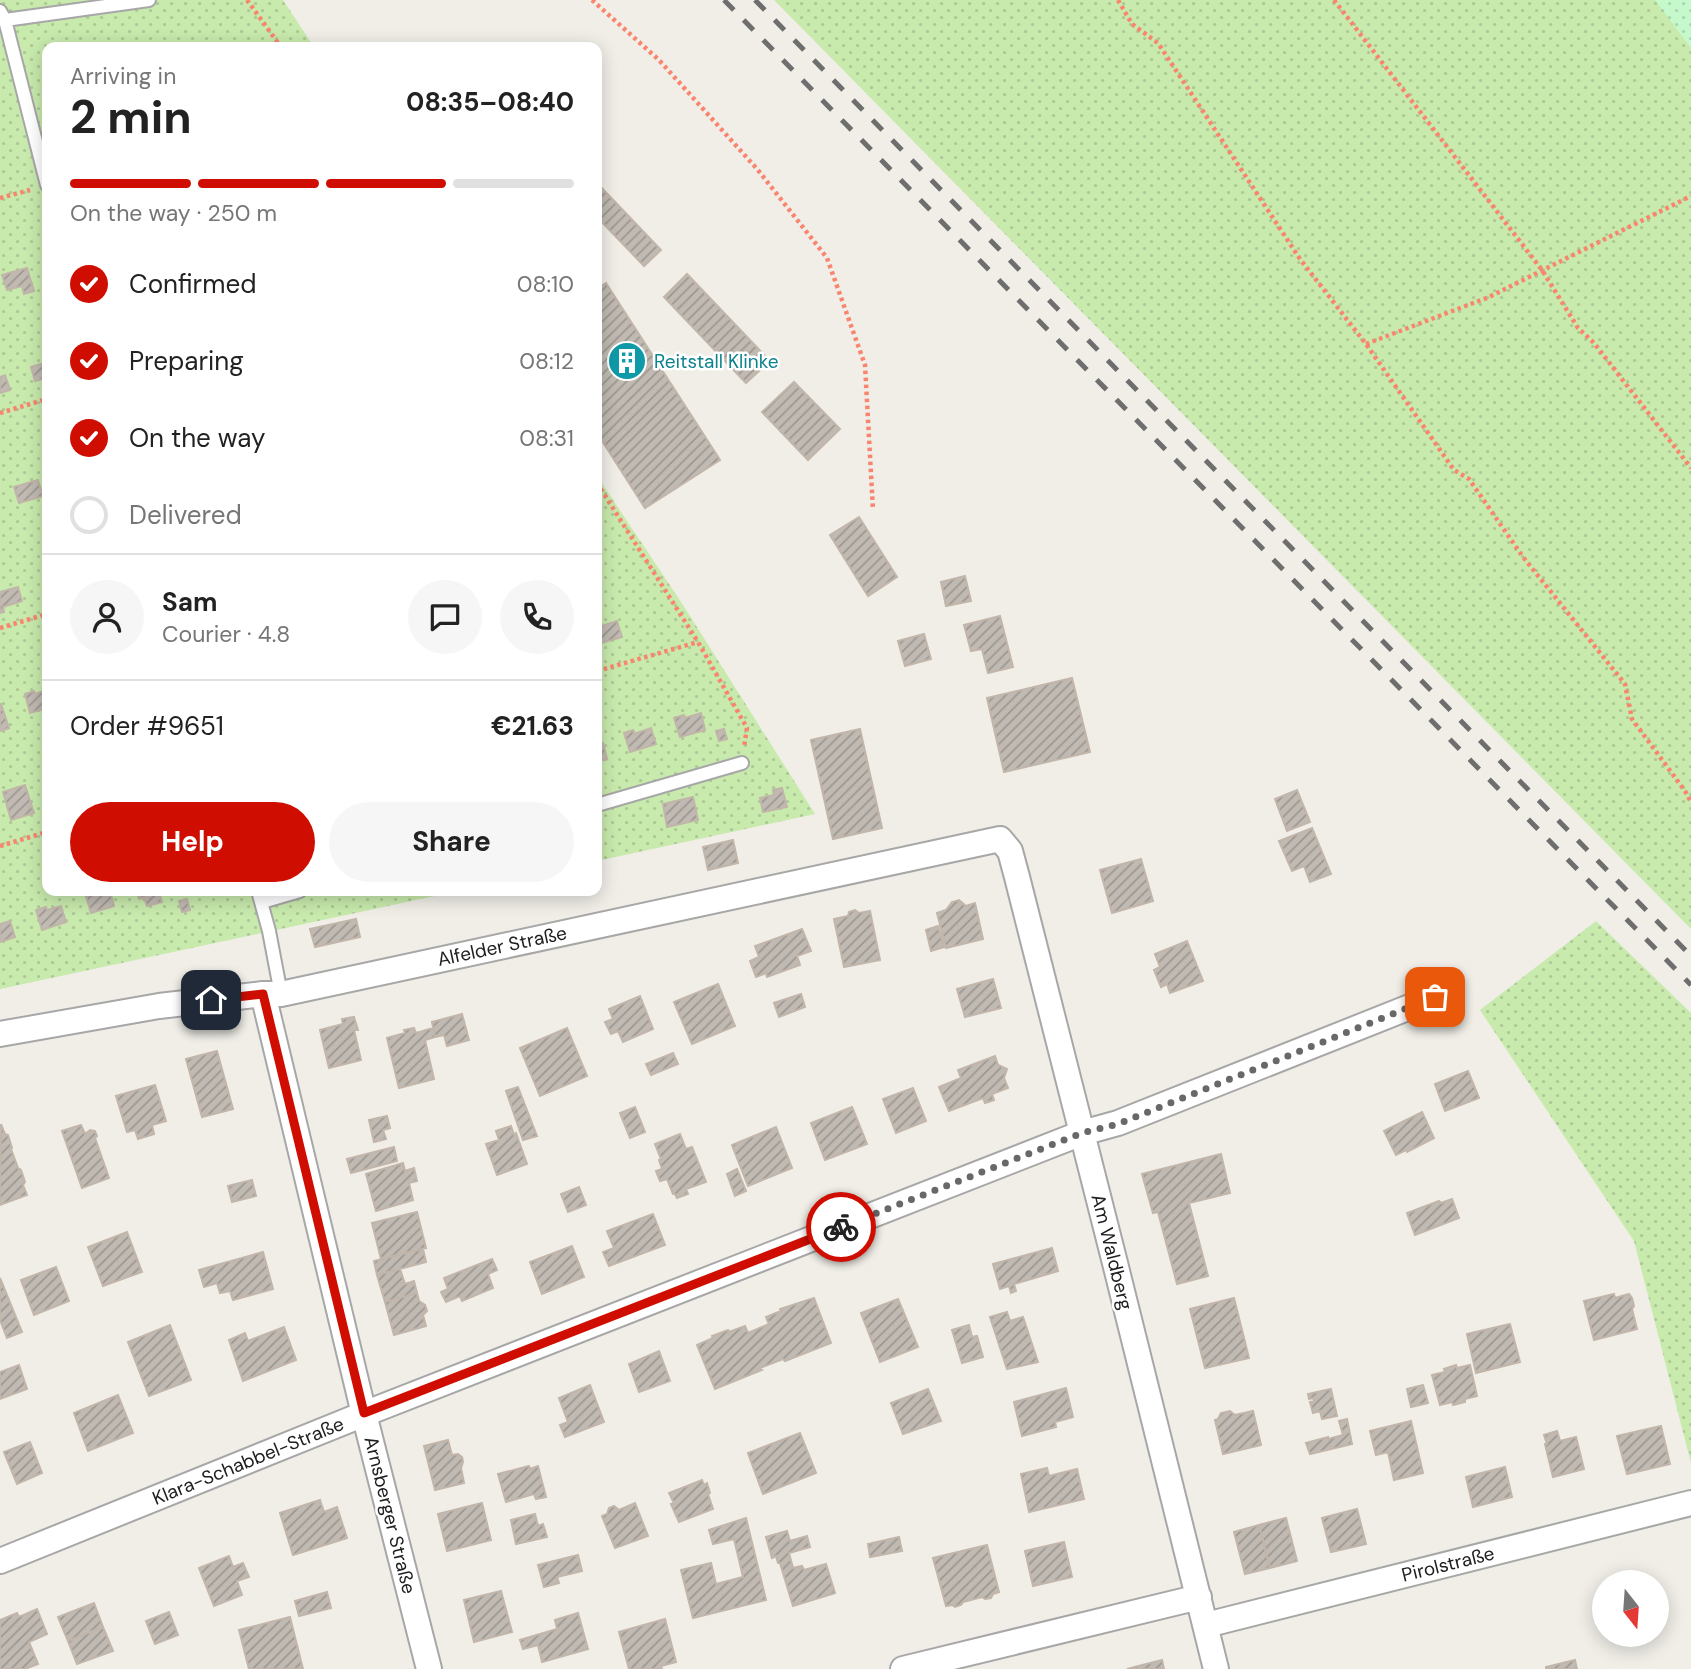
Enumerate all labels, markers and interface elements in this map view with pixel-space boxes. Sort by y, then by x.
text: Arriving in [70,61,176,91]
text: 08:35–08:40 [406,85,574,119]
text: 2 min [70,87,192,147]
text: On the way · 250 m [70,198,277,228]
icon: check [70,265,108,303]
text: Confirmed [129,267,256,301]
text: 08:10 [517,269,574,299]
building icon: Reitstall Klinke [606,340,648,382]
icon: check [70,342,108,380]
text: Preparing [129,344,244,378]
text: 08:12 [519,346,574,376]
place label: Reitstall Klinke [654,349,778,374]
icon: check [70,419,108,457]
text: On the way [129,421,265,455]
text: 08:31 [519,423,574,453]
text: Delivered [129,498,242,532]
button: person [70,580,144,654]
button: chat [408,580,482,654]
button: phone [500,580,574,654]
text: Sam [162,585,217,619]
text: Courier · 4.8 [162,619,290,649]
text: Order #9651 [70,709,224,743]
text: €21.63 [491,709,574,743]
button: Help [70,802,315,882]
button: Share [329,802,574,882]
street label: Alfelder Straße [435,920,569,972]
pin [1405,967,1465,1027]
pin [181,970,241,1030]
icon: bag [1416,978,1454,1016]
icon: home [192,981,230,1019]
street label: Am Waldberg [1086,1191,1139,1313]
courier [806,1192,876,1262]
icon: bike [822,1208,860,1246]
street label: Klara-Schabbel-Straße [149,1411,347,1511]
street label: Arnsberger Straße [358,1434,422,1596]
street label: Pirolstraße [1399,1540,1497,1588]
north arrow [1592,1570,1670,1647]
map controls [1592,1570,1669,1647]

